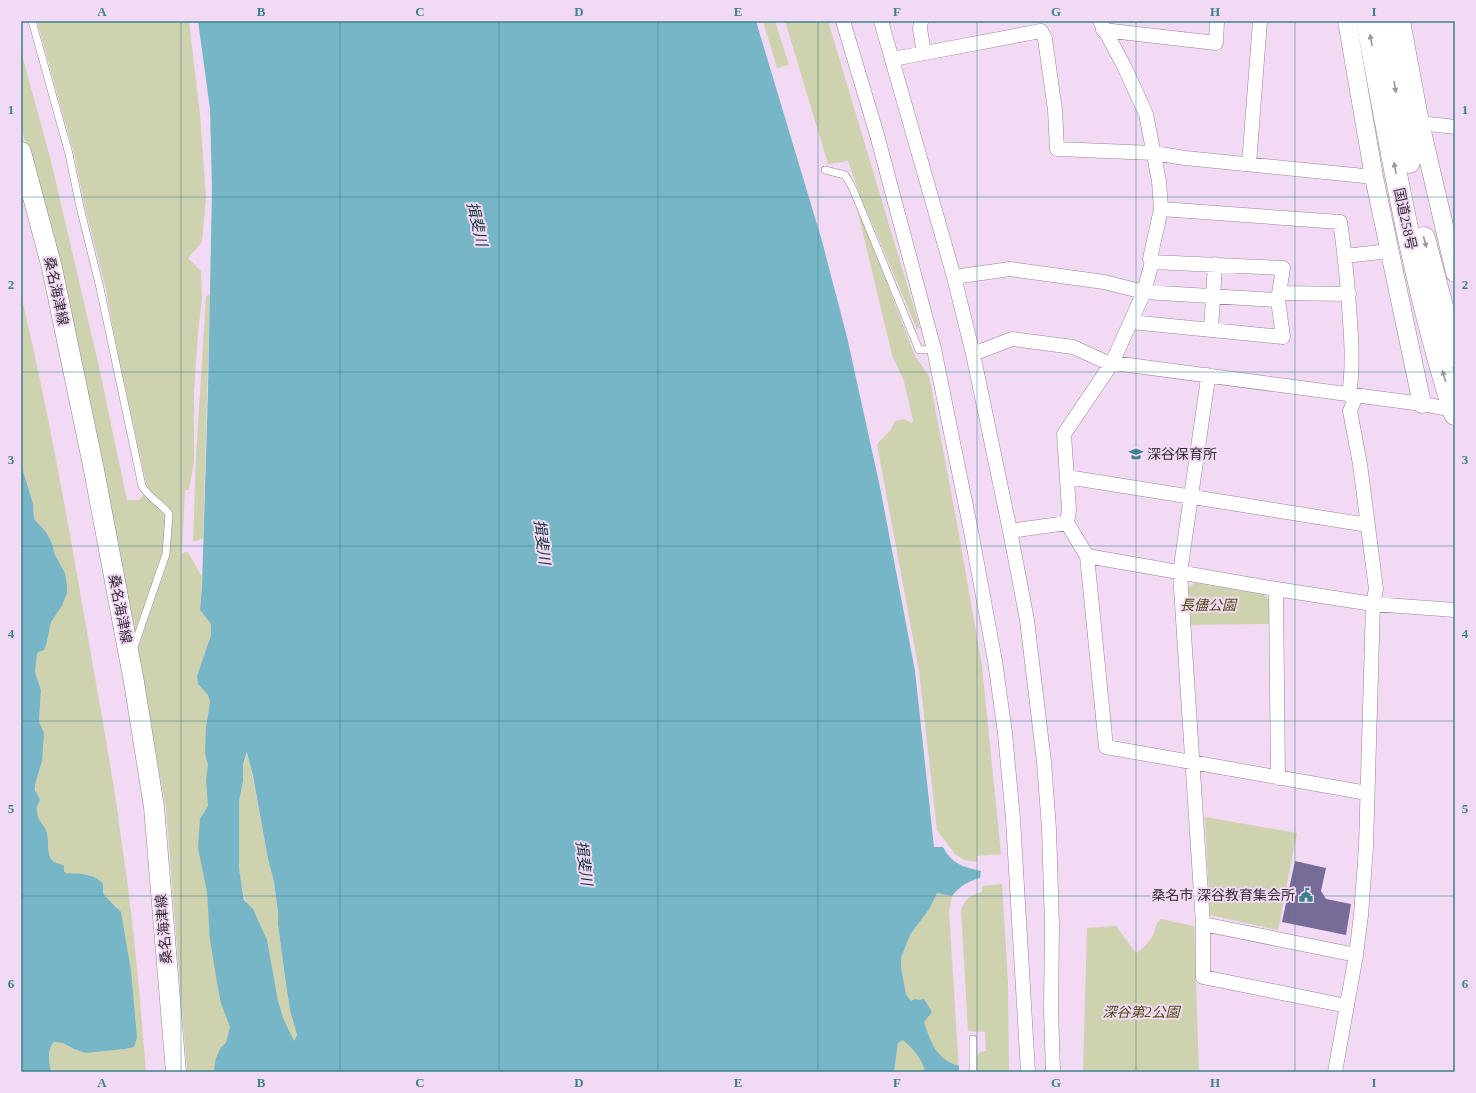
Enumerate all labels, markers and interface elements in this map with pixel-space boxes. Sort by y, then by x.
text: A [97,4,107,19]
text: B [257,4,266,19]
text: C [415,4,425,19]
text: D [574,4,584,19]
text: E [734,4,742,19]
text: F [893,4,901,19]
text: G [1051,4,1061,19]
text: H [1210,4,1220,19]
text: I [1371,4,1377,19]
one-way arrow [1367,34,1373,47]
one-way arrow [1393,81,1399,93]
text: 1 [8,102,14,117]
text: 1 [1462,102,1468,117]
one-way arrow [1391,162,1397,174]
street label: 国道258号 [1391,187,1419,251]
water label: 揖斐川 [464,200,490,250]
one-way arrow [1422,236,1428,248]
street label: 桑名海津線 [41,255,71,327]
text: 2 [8,277,14,292]
text: 2 [1462,277,1468,292]
one-way arrow [1441,370,1447,382]
school or university icon: 深谷保育所 [1128,446,1144,462]
place label: 深谷保育所 [1147,447,1217,462]
text: 3 [8,452,15,467]
text: 3 [1462,452,1469,467]
water label: 揖斐川 [531,519,553,567]
street label: 桑名海津線 [106,573,134,645]
park label: 長儘公園 [1180,598,1238,613]
text: 4 [8,626,15,641]
text: 4 [1462,626,1469,641]
text: 5 [8,801,15,816]
text: 5 [1462,801,1469,816]
water label: 揖斐川 [573,840,595,888]
public building icon: 桑名市 深谷教育集会所 [1298,887,1314,903]
place label: 桑名市 深谷教育集会所 [1152,888,1295,903]
street label: 桑名海津線 [153,893,175,965]
text: 6 [8,976,15,991]
text: 6 [1462,976,1469,991]
park label: 深谷第2公園 [1103,1005,1181,1020]
text: A [97,1075,107,1090]
text: B [257,1075,266,1090]
text: C [415,1075,425,1090]
text: D [574,1075,584,1090]
text: E [734,1075,742,1090]
text: F [893,1075,901,1090]
text: G [1051,1075,1061,1090]
text: H [1210,1075,1220,1090]
text: I [1371,1075,1377,1090]

